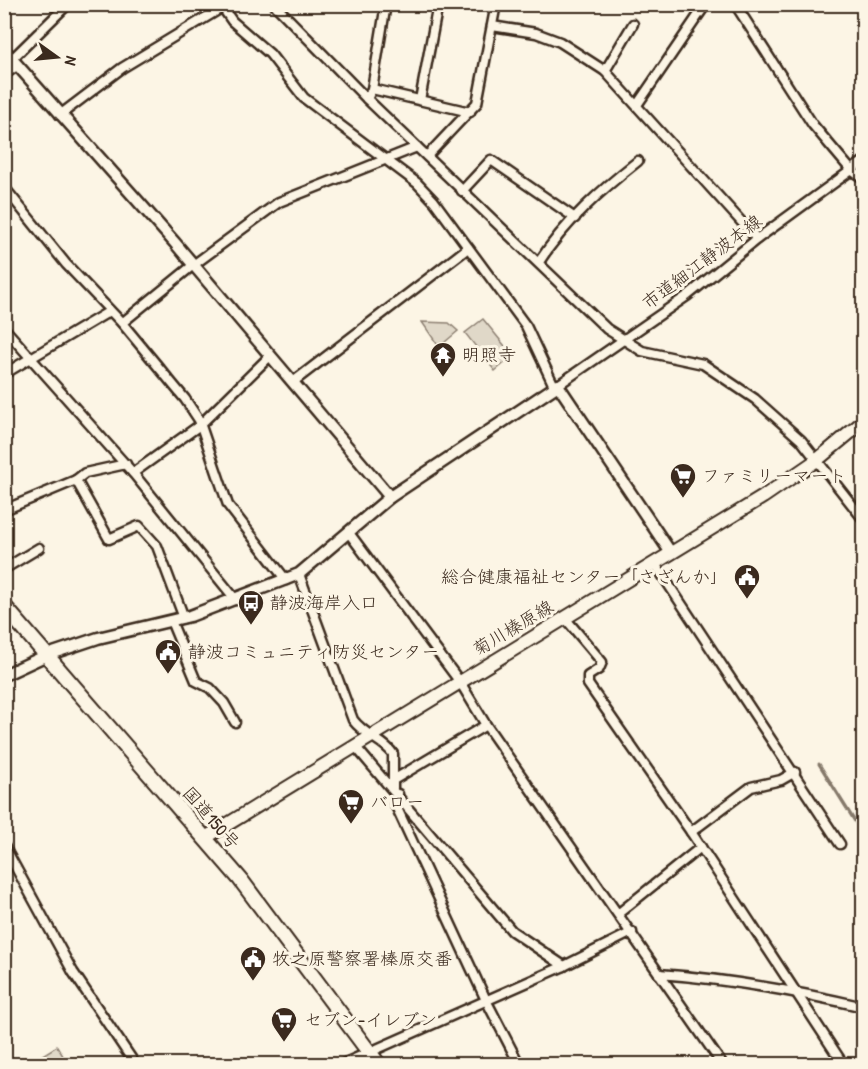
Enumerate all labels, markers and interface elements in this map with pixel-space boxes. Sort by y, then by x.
north arrow [27,27,87,87]
text: N [60,54,83,68]
street label: 市道細江静波本線 [637,208,767,315]
temple icon: 明照寺 [428,340,458,378]
place label: 明照寺 [462,342,516,367]
supermarket icon: ファミリーマート [668,461,698,499]
place label: ファミリーマート [702,463,846,488]
public building icon: 総合健康福祉センター「さざんか」 [732,562,762,600]
place label: 総合健康福祉センター「さざんか」 [441,564,728,589]
bus stop icon: 静波海岸入口 [236,588,266,626]
place label: 静波海岸入口 [270,590,378,615]
street label: 菊川榛原線 [468,594,558,661]
public building icon: 静波コミュニティ防災センター [153,637,183,675]
place label: 静波コミュニティ防災センター [188,639,439,664]
street label: 国道150号 [177,781,246,855]
supermarket icon: バロー [336,787,366,825]
place label: バロー [370,789,424,814]
public building icon: 牧之原警察署榛原交番 [238,944,268,982]
place label: 牧之原警察署榛原交番 [272,946,452,971]
supermarket icon: セブン-イレブン [269,1005,299,1043]
place label: セブン-イレブン [304,1007,437,1032]

